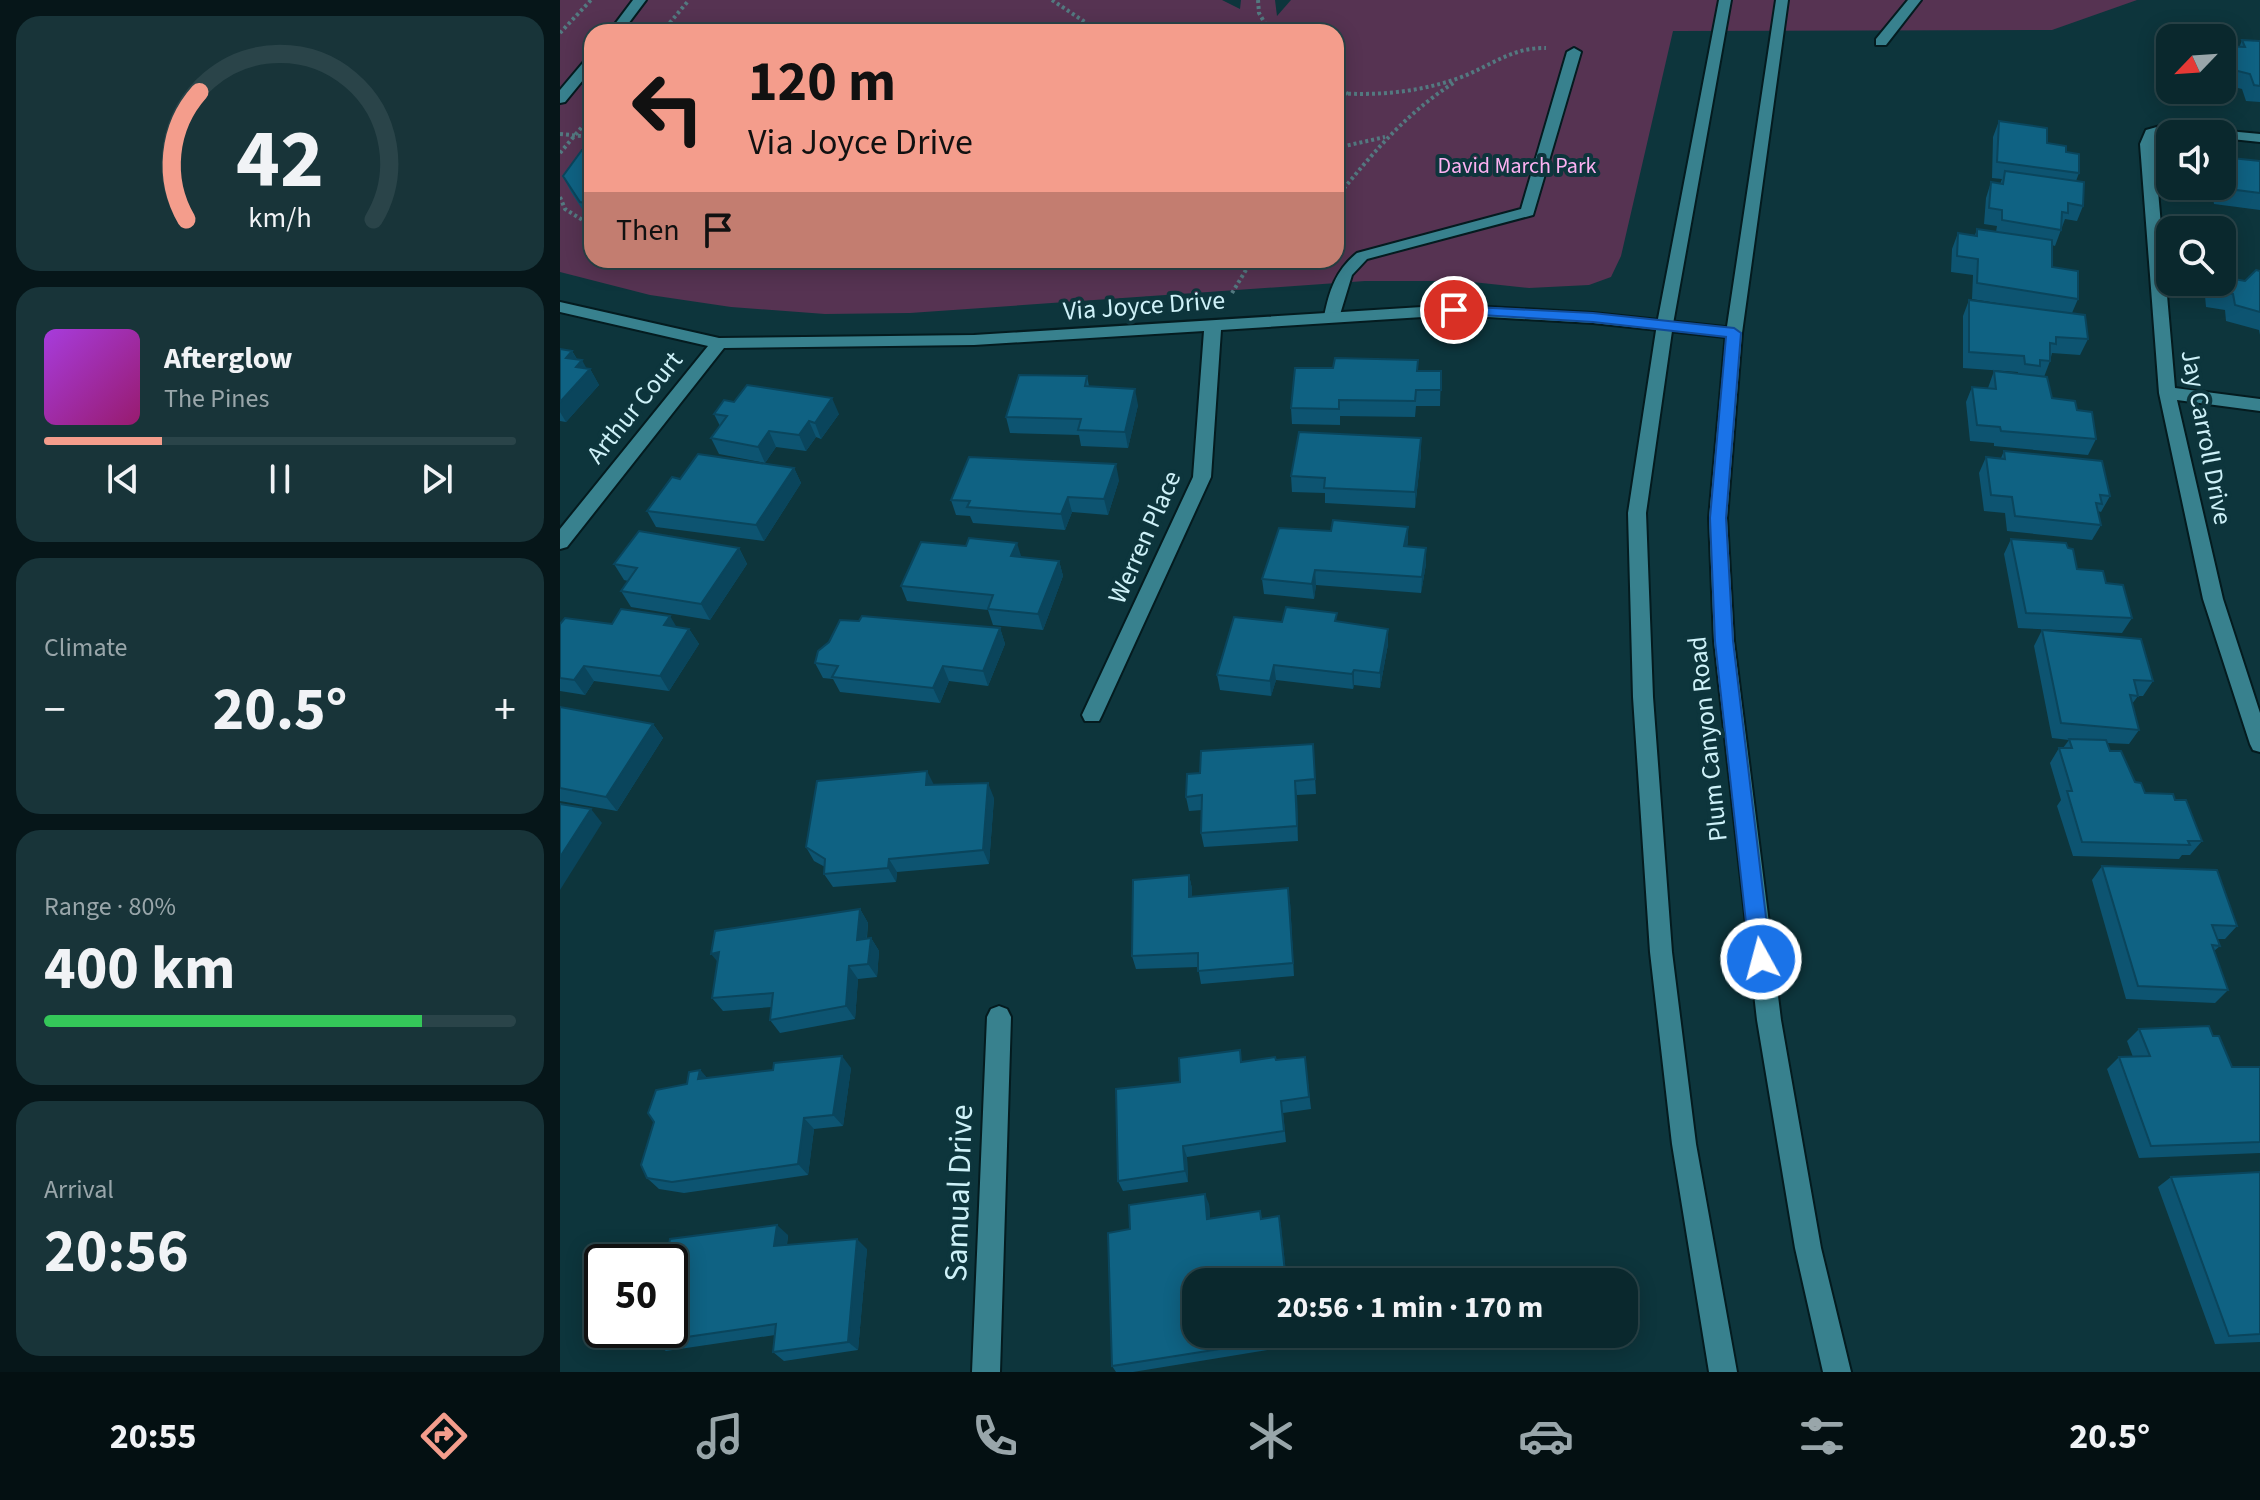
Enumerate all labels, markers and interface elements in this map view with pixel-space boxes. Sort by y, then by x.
north arrow [2156,24,2236,104]
map controls [2156,24,2236,296]
text: 120 m [748,43,896,122]
icon: left [616,56,720,160]
text: 42 [236,100,324,218]
text: Via Joyce Drive [748,117,973,168]
button: sound [2156,120,2236,200]
park label: David March Park [1438,150,1597,182]
text: km/h [248,198,312,238]
icon: arrive [696,208,740,252]
text: Then [616,209,680,252]
button: search [2156,216,2236,296]
pin [1420,276,1488,344]
street label: Via Joyce Drive [1062,281,1226,330]
icon: arrive [1432,288,1476,332]
text: Afterglow [164,337,292,380]
street label: Arthur Court [577,343,691,472]
street label: Jay Carroll Drive [2171,346,2242,528]
text: The Pines [164,380,269,417]
icon: previous [101,457,145,501]
icon: pause [258,457,302,501]
icon: next [415,457,459,501]
street label: Werren Place [1099,465,1190,610]
text: Climate [44,629,128,666]
street label: Plum Canyon Road [1678,635,1737,843]
text: 20.5° [213,668,347,753]
text: − [44,679,66,742]
text: + [494,679,516,742]
text: Range · 80% [44,888,176,925]
position arrow [1719,917,1803,1001]
text: 400 km [44,927,235,1012]
street label: Samual Drive [933,1104,985,1282]
text: Arrival [44,1171,114,1208]
text: 20:56 [44,1210,189,1295]
speed limit sign: 50 [584,1244,688,1348]
text: 20:56 · 1 min · 170 m [1277,1286,1543,1329]
icon: directions [416,1408,472,1464]
icon: music [692,1408,748,1464]
icon: phone [967,1408,1023,1464]
icon: climate [1243,1408,1299,1464]
icon: car [1518,1408,1574,1464]
icon: filters [1794,1408,1850,1464]
text: 20:55 [110,1411,197,1462]
text: 20.5° [2069,1411,2150,1462]

